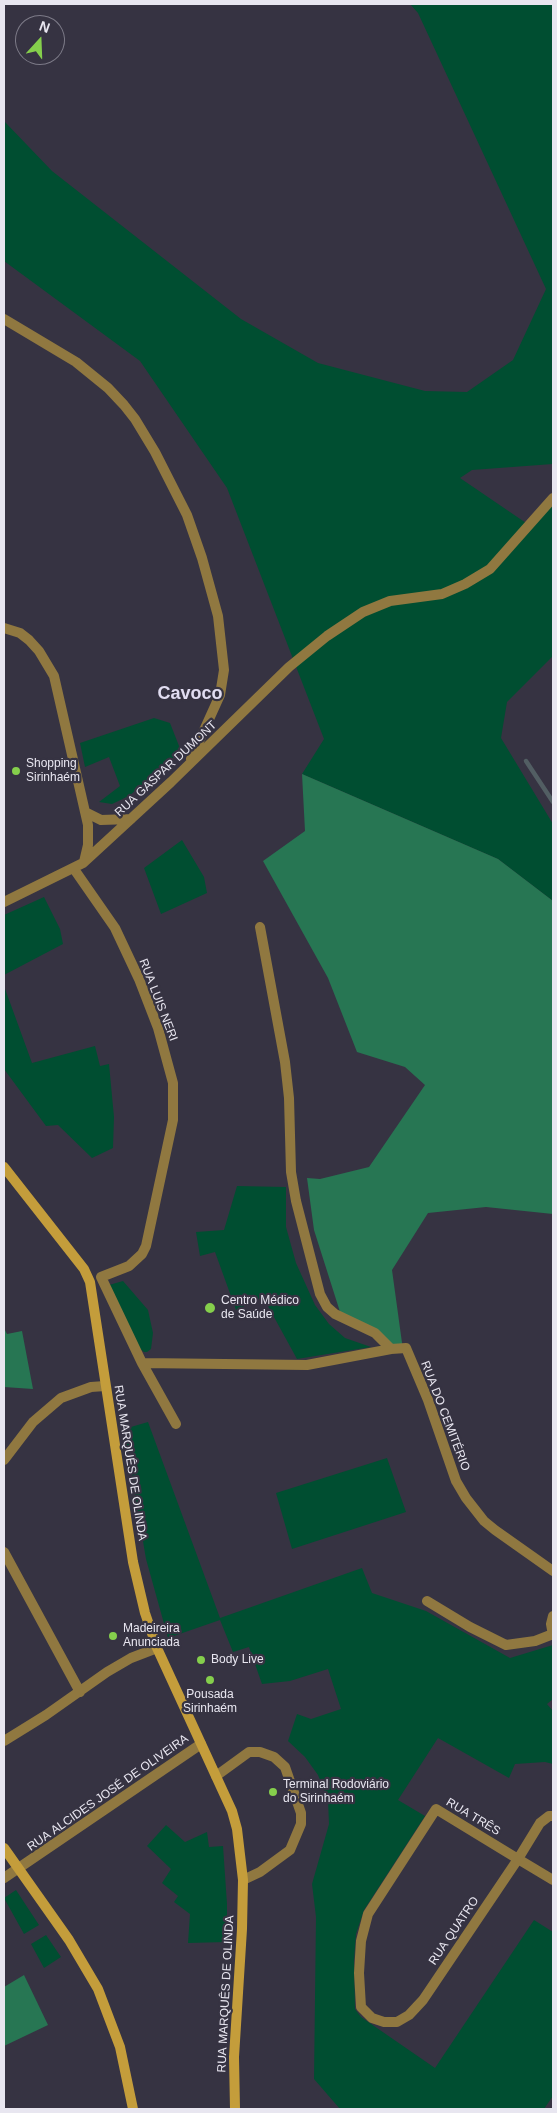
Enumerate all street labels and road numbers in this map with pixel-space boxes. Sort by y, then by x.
street label: RUA GASPAR DUMONT [112,718,220,820]
street label: RUA LUIS NERI [136,957,180,1043]
street label: RUA DO CEMITÉRIO [417,1359,473,1473]
street label: RUA MARQUÊS DE OLINDA [111,1384,149,1542]
street label: RUA ALCIDES JOSÉ DE OLIVEIRA [25,1732,191,1854]
street label: RUA TRÊS [443,1795,503,1839]
street label: RUA QUATRO [426,1894,482,1968]
street label: RUA MARQUÊS DE OLINDA [215,1915,237,2073]

